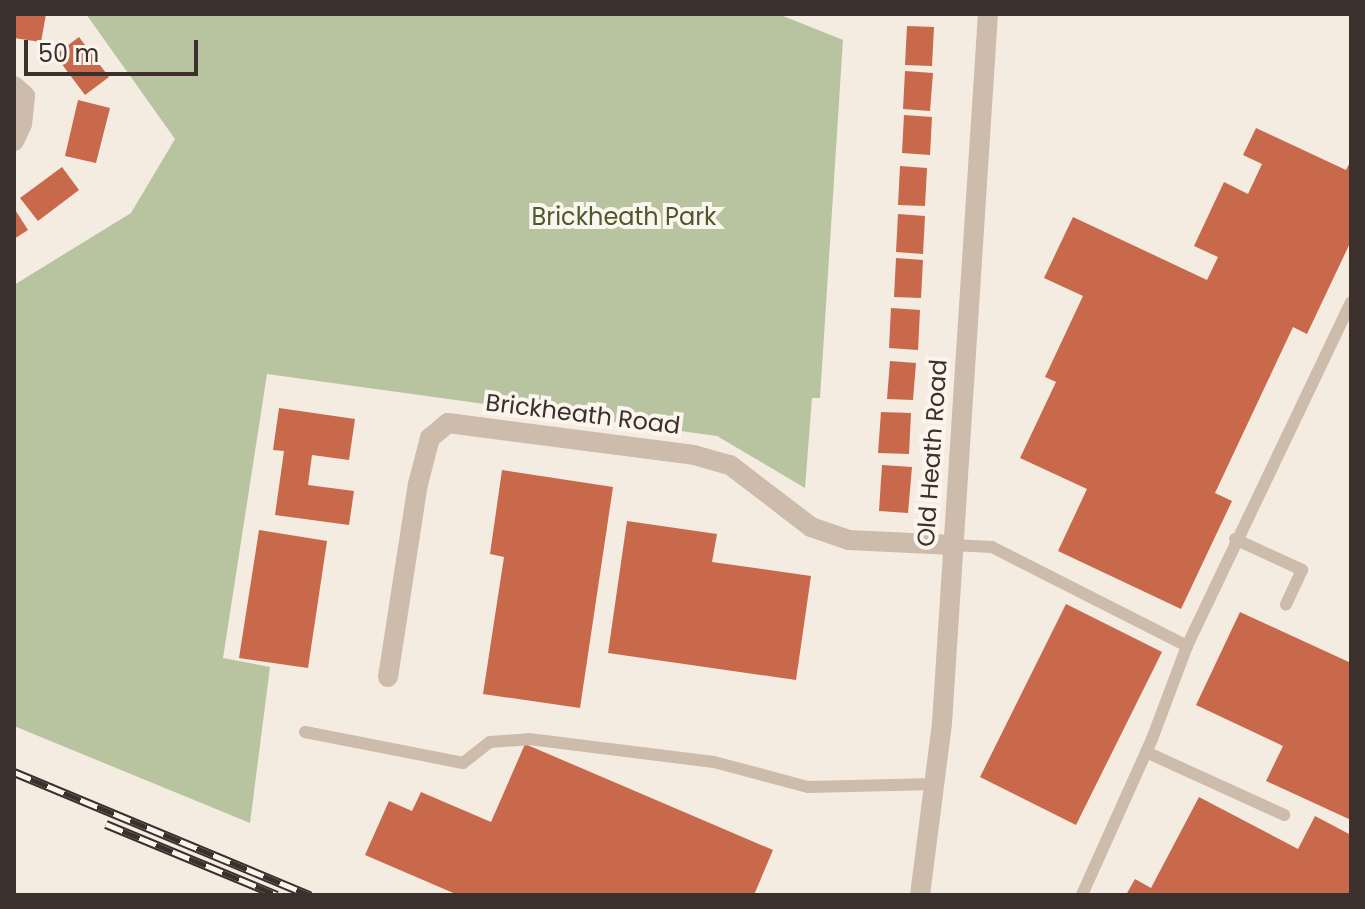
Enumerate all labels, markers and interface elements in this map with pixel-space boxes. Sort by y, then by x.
scale bar [28,24,202,74]
text: 50 m [38,37,99,70]
park label: Brickheath Park [532,203,716,231]
street label: Old Heath Road [911,358,953,548]
street label: Brickheath Road [484,388,682,440]

